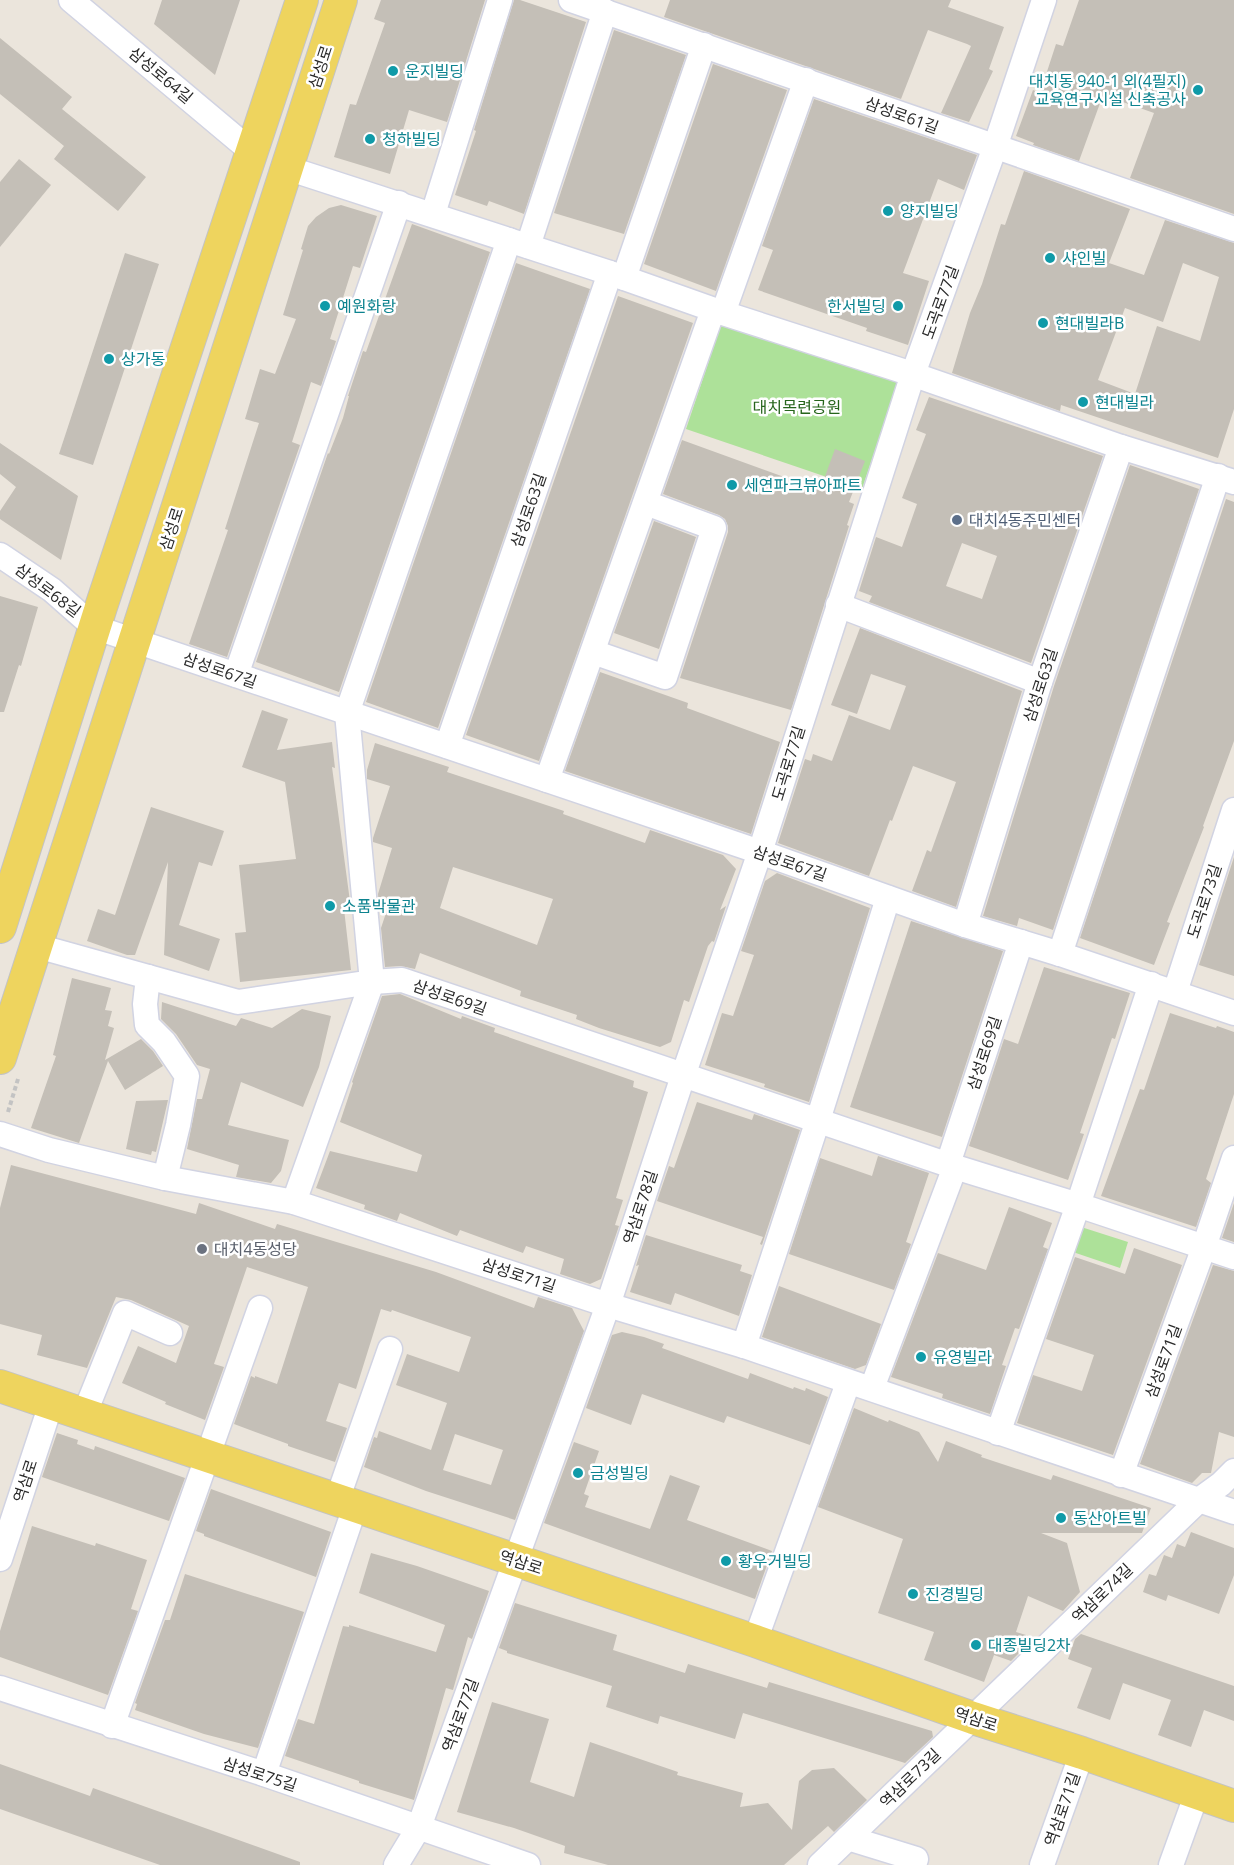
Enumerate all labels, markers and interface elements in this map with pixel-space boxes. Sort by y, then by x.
street label: 삼성로64길 [124,42,198,108]
street label: 삼성로 [303,42,337,91]
place label: 운지빌딩 [405,60,464,82]
marker: 운지빌딩 [386,64,400,78]
place label: 대치동 940-1 외(4필지) 교육연구시설 신축공사 [1029,70,1186,110]
marker: 대치동 940-1 외(4필지) 교육연구시설 신축공사 [1191,83,1205,97]
street label: 삼성로61길 [862,91,942,139]
place label: 청하빌딩 [382,128,441,150]
marker: 청하빌딩 [363,132,377,146]
place label: 양지빌딩 [900,200,959,222]
marker: 양지빌딩 [881,204,895,218]
place label: 샤인빌 [1062,247,1106,269]
marker: 샤인빌 [1043,251,1057,265]
street label: 도곡로77길 [916,262,964,342]
place label: 예원화랑 [337,295,396,317]
place label: 한서빌딩 [827,295,886,317]
marker: 예원화랑 [318,299,332,313]
marker: 한서빌딩 [891,299,905,313]
place label: 현대빌라B [1055,312,1124,334]
marker: 현대빌라B [1036,316,1050,330]
place label: 상가동 [121,348,165,370]
marker: 상가동 [102,352,116,366]
place label: 현대빌라 [1095,391,1154,413]
marker: 현대빌라 [1076,395,1090,409]
park label: 대치목련공원 [753,396,841,418]
street label: 삼성로63길 [505,470,551,550]
place label: 세연파크뷰아파트 [744,474,862,496]
marker: 세연파크뷰아파트 [725,478,739,492]
street label: 삼성로 [154,504,188,553]
place label: 대치4동주민센터 [969,509,1081,531]
marker: 대치4동주민센터 [950,513,964,527]
street label: 삼성로68길 [11,558,85,622]
street label: 삼성로63길 [1018,645,1062,725]
street label: 삼성로67길 [180,647,260,693]
street label: 도곡로77길 [766,723,810,803]
street label: 삼성로67길 [750,840,830,886]
street label: 도곡로73길 [1182,861,1226,941]
place label: 소품박물관 [342,895,416,917]
marker: 소품박물관 [323,899,337,913]
street label: 삼성로69길 [410,974,490,1020]
street label: 삼성로69길 [962,1013,1006,1093]
street label: 역삼로78길 [618,1167,662,1247]
place label: 대치4동성당 [214,1238,297,1260]
marker: 대치4동성당 [195,1242,209,1256]
street label: 삼성로71길 [479,1253,559,1297]
street label: 삼성로71길 [1139,1321,1187,1401]
place label: 유영빌라 [933,1346,992,1368]
marker: 유영빌라 [914,1350,928,1364]
street label: 역삼로 [8,1456,42,1505]
place label: 금성빌딩 [590,1462,649,1484]
marker: 금성빌딩 [571,1466,585,1480]
place label: 동산아트빌 [1073,1507,1147,1529]
marker: 동산아트빌 [1054,1511,1068,1525]
street label: 역삼로 [497,1545,546,1579]
place label: 황우거빌딩 [738,1550,812,1572]
marker: 황우거빌딩 [719,1554,733,1568]
street label: 역삼로74길 [1067,1558,1137,1628]
place label: 진경빌딩 [925,1583,984,1605]
marker: 진경빌딩 [906,1587,920,1601]
place label: 대종빌딩2차 [988,1634,1071,1656]
marker: 대종빌딩2차 [969,1638,983,1652]
street label: 역삼로77길 [436,1675,484,1755]
street label: 역삼로 [952,1702,1001,1736]
street label: 역삼로73길 [875,1743,945,1813]
street label: 삼성로75길 [220,1752,300,1796]
street label: 역삼로71길 [1039,1769,1085,1849]

